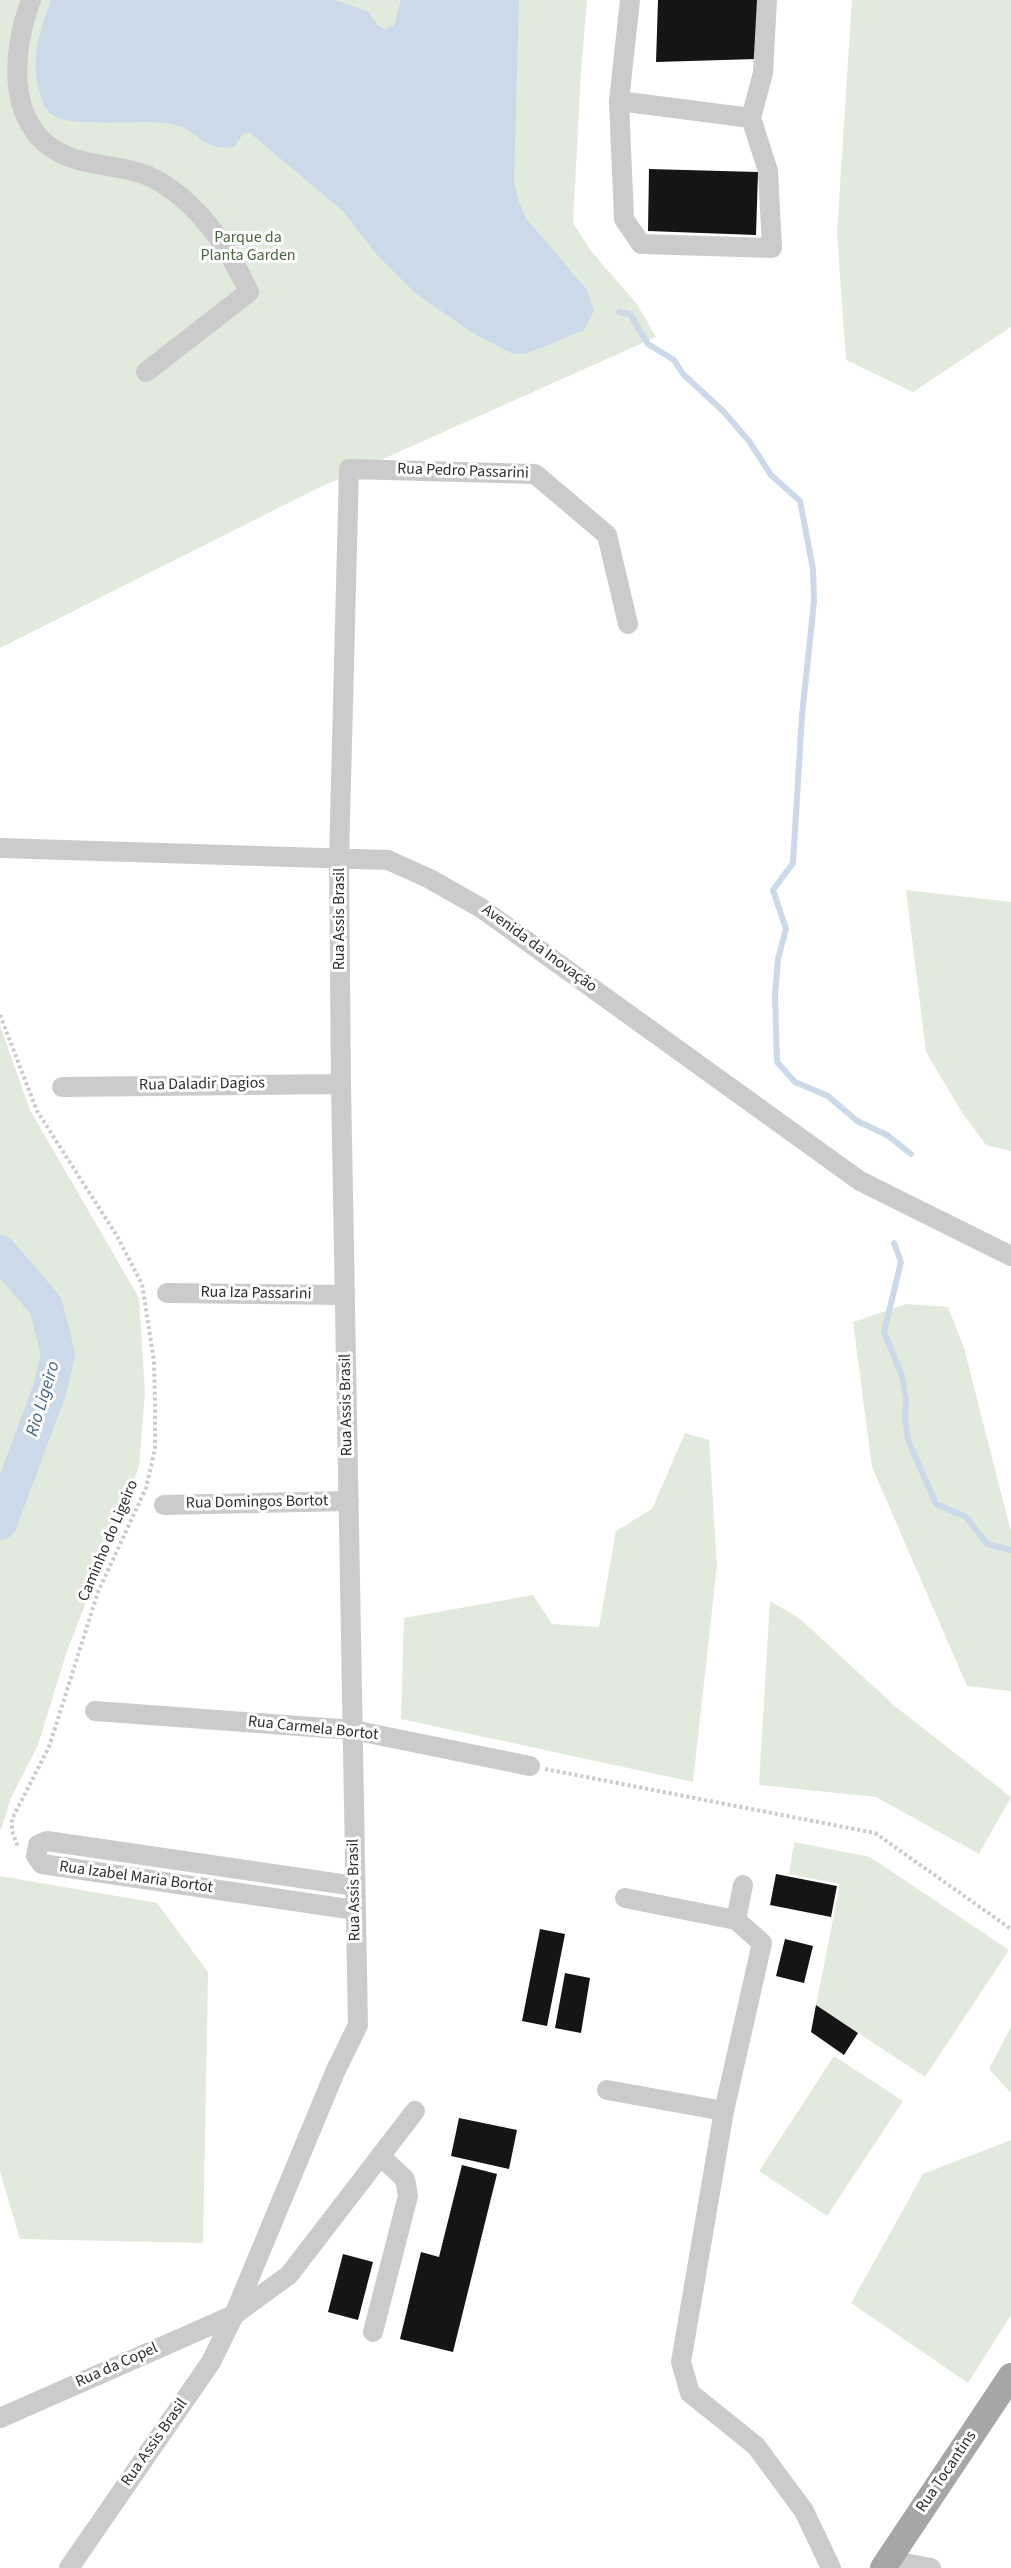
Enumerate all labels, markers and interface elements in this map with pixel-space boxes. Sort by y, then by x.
park label: Parque da Planta Garden [200,228,296,266]
street label: Rua Pedro Passarini [397,460,529,484]
street label: Rua Assis Brasil [330,868,350,970]
street label: Avenida da Inovação [478,901,600,997]
street label: Rua Daladir Dagios [139,1074,265,1096]
street label: Rua Iza Passarini [200,1283,312,1305]
street label: Rua Assis Brasil [337,1353,357,1457]
water label: Rio Ligeiro [22,1359,66,1439]
street label: Caminho do Ligeiro [75,1477,143,1605]
street label: Rua Domingos Bortot [186,1492,328,1514]
street label: Rua Carmela Bortot [247,1713,379,1745]
street label: Rua Assis Brasil [345,1838,365,1942]
street label: Rua Izabel Maria Bortot [58,1858,214,1898]
street label: Rua da Copel [73,2339,161,2393]
street label: Rua Assis Brasil [118,2395,192,2491]
street label: Rua Tocantins [913,2428,981,2516]

